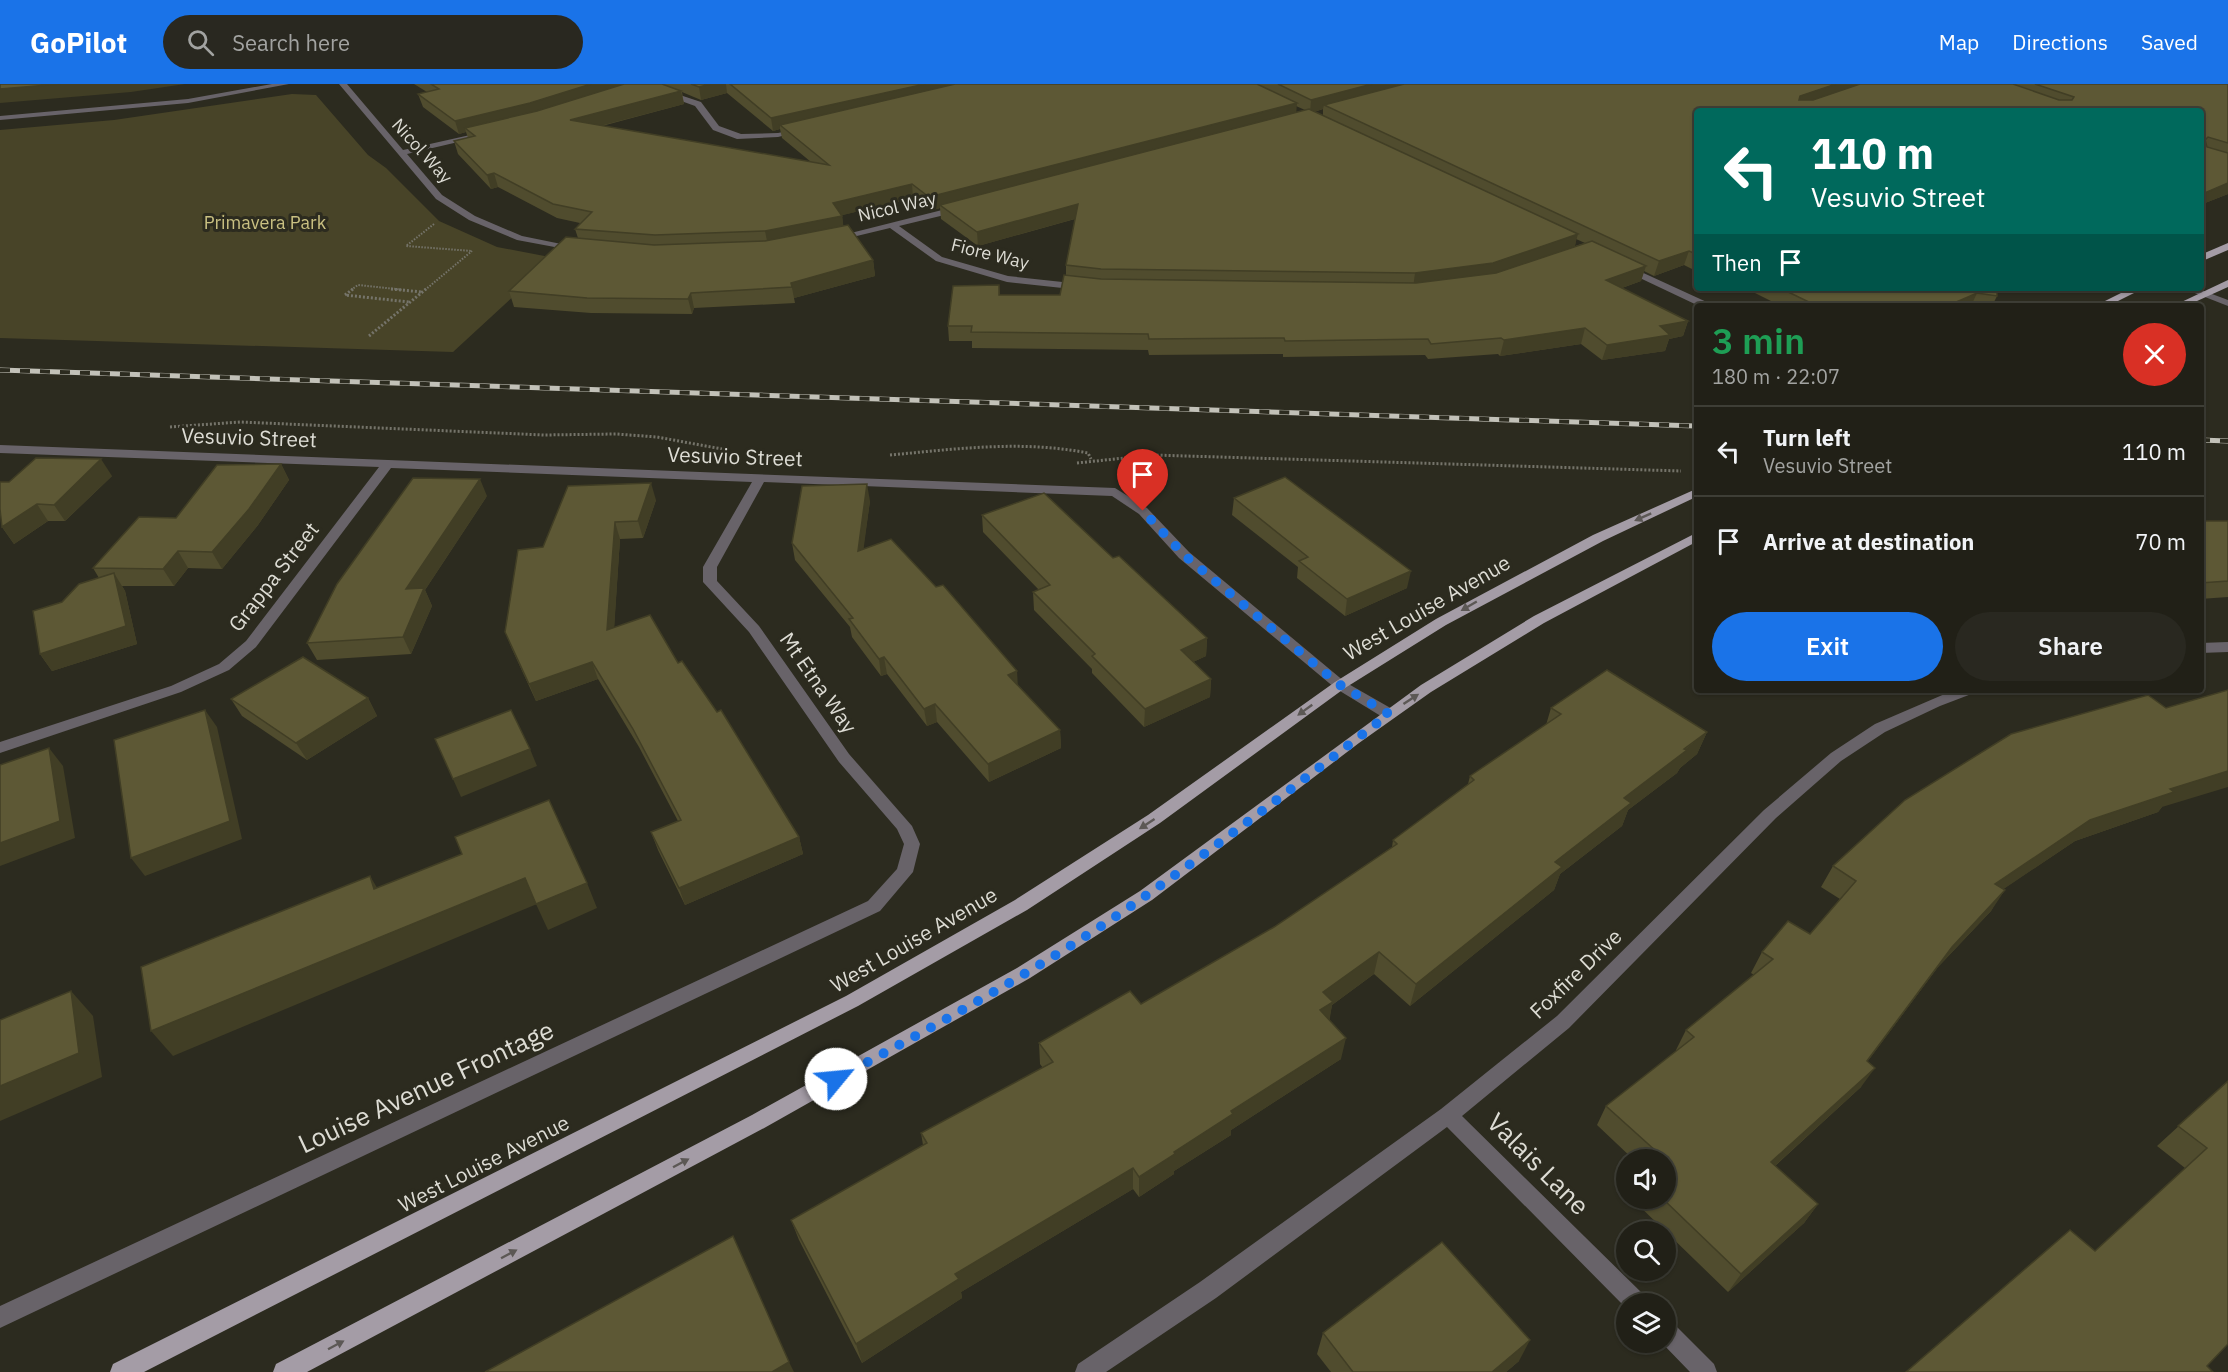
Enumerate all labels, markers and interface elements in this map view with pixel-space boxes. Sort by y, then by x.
search box [163,15,583,69]
text: GoPilot [30,24,127,61]
icon: search [184,26,217,59]
text: Search here [232,28,350,57]
text: Map [1939,28,1979,56]
text: Directions [2012,28,2108,56]
text: Saved [2141,28,2198,56]
street label: Nicol Way [387,113,458,188]
text: 110 m [1811,126,1934,181]
icon: left [1712,132,1790,210]
text: Vesuvio Street [1811,179,1986,214]
street label: Nicol Way [855,186,938,227]
park label: Primavera Park [204,211,327,234]
street label: Fiore Way [949,233,1032,274]
icon: arrive [1774,246,1807,279]
text: Then [1712,248,1762,277]
text: 3 min [1712,317,1805,364]
button: close [2123,323,2186,386]
text: 180 m · 22:07 [1712,363,1840,390]
street label: Vesuvio Street [181,421,317,453]
text: Turn left [1763,423,1851,452]
icon: left [1712,435,1745,468]
text: 110 m [2122,437,2186,466]
street label: Vesuvio Street [667,440,803,472]
pin [1117,449,1168,511]
text: Vesuvio Street [1763,452,1892,479]
icon: arrive [1126,458,1159,491]
one-way arrow [1635,513,1652,522]
street label: Grappa Street [222,516,325,637]
icon: arrive [1712,525,1745,558]
text: Arrive at destination [1763,527,1974,556]
text: 70 m [2135,527,2186,556]
street label: West Louise Avenue [1338,548,1515,666]
one-way arrow [1461,600,1478,610]
button: Exit [1712,612,1943,681]
button: Share [1955,612,2186,681]
street label: Mt Etna Way [774,626,864,739]
one-way arrow [1403,693,1419,705]
one-way arrow [1297,704,1313,715]
one-way arrow [1139,818,1155,830]
street label: West Louise Avenue [825,880,1002,998]
street label: Foxfire Drive [1523,922,1628,1024]
street label: Louise Avenue Frontage [292,1012,559,1160]
position arrow [804,1047,868,1111]
street label: Valais Lane [1480,1105,1597,1222]
street label: West Louise Avenue [393,1108,574,1218]
map controls [1616,1149,1676,1353]
button: sound [1616,1149,1676,1209]
one-way arrow [673,1158,690,1168]
button: search [1616,1221,1676,1281]
one-way arrow [500,1250,518,1260]
button: layers [1616,1293,1676,1353]
one-way arrow [328,1340,345,1350]

